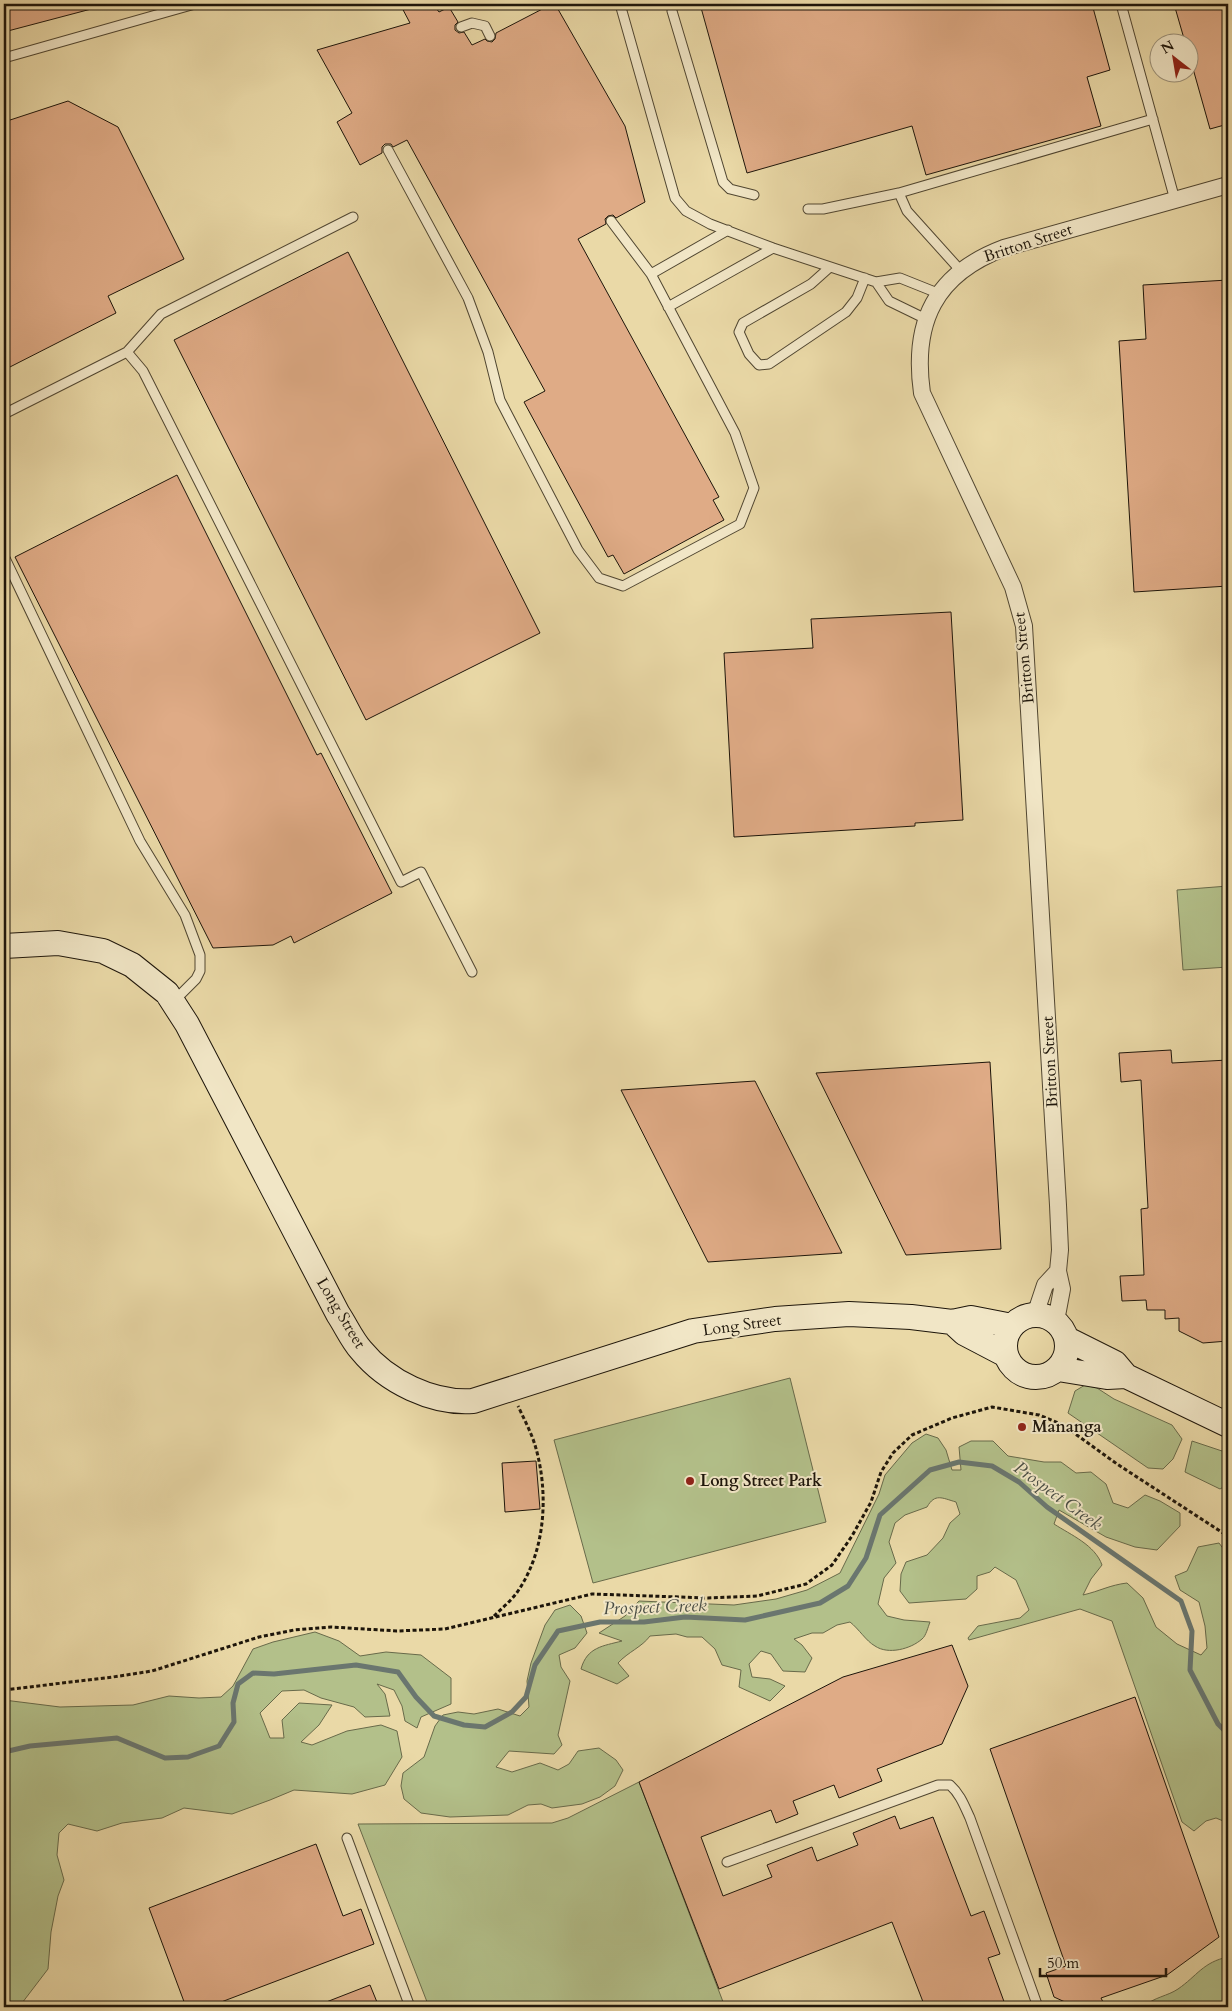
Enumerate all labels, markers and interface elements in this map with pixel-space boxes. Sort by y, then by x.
north arrow [1150,32,1200,82]
text: N [1157,36,1178,59]
street label: Britton Street [981,218,1075,268]
street label: Britton Street [1008,611,1040,705]
street label: Britton Street [1037,1016,1063,1108]
street label: Long Street [311,1273,371,1353]
street label: Long Street [701,1309,783,1341]
place label: Mananga [1032,1416,1102,1438]
marker: Mananga [1016,1421,1028,1433]
water label: Prospect Creek [1009,1455,1107,1537]
place label: Long Street Park [700,1470,822,1492]
marker: Long Street Park [684,1475,696,1487]
water label: Prospect Creek [603,1593,707,1621]
scale bar [1040,1946,1166,1978]
text: 50 m [1047,1953,1079,1973]

